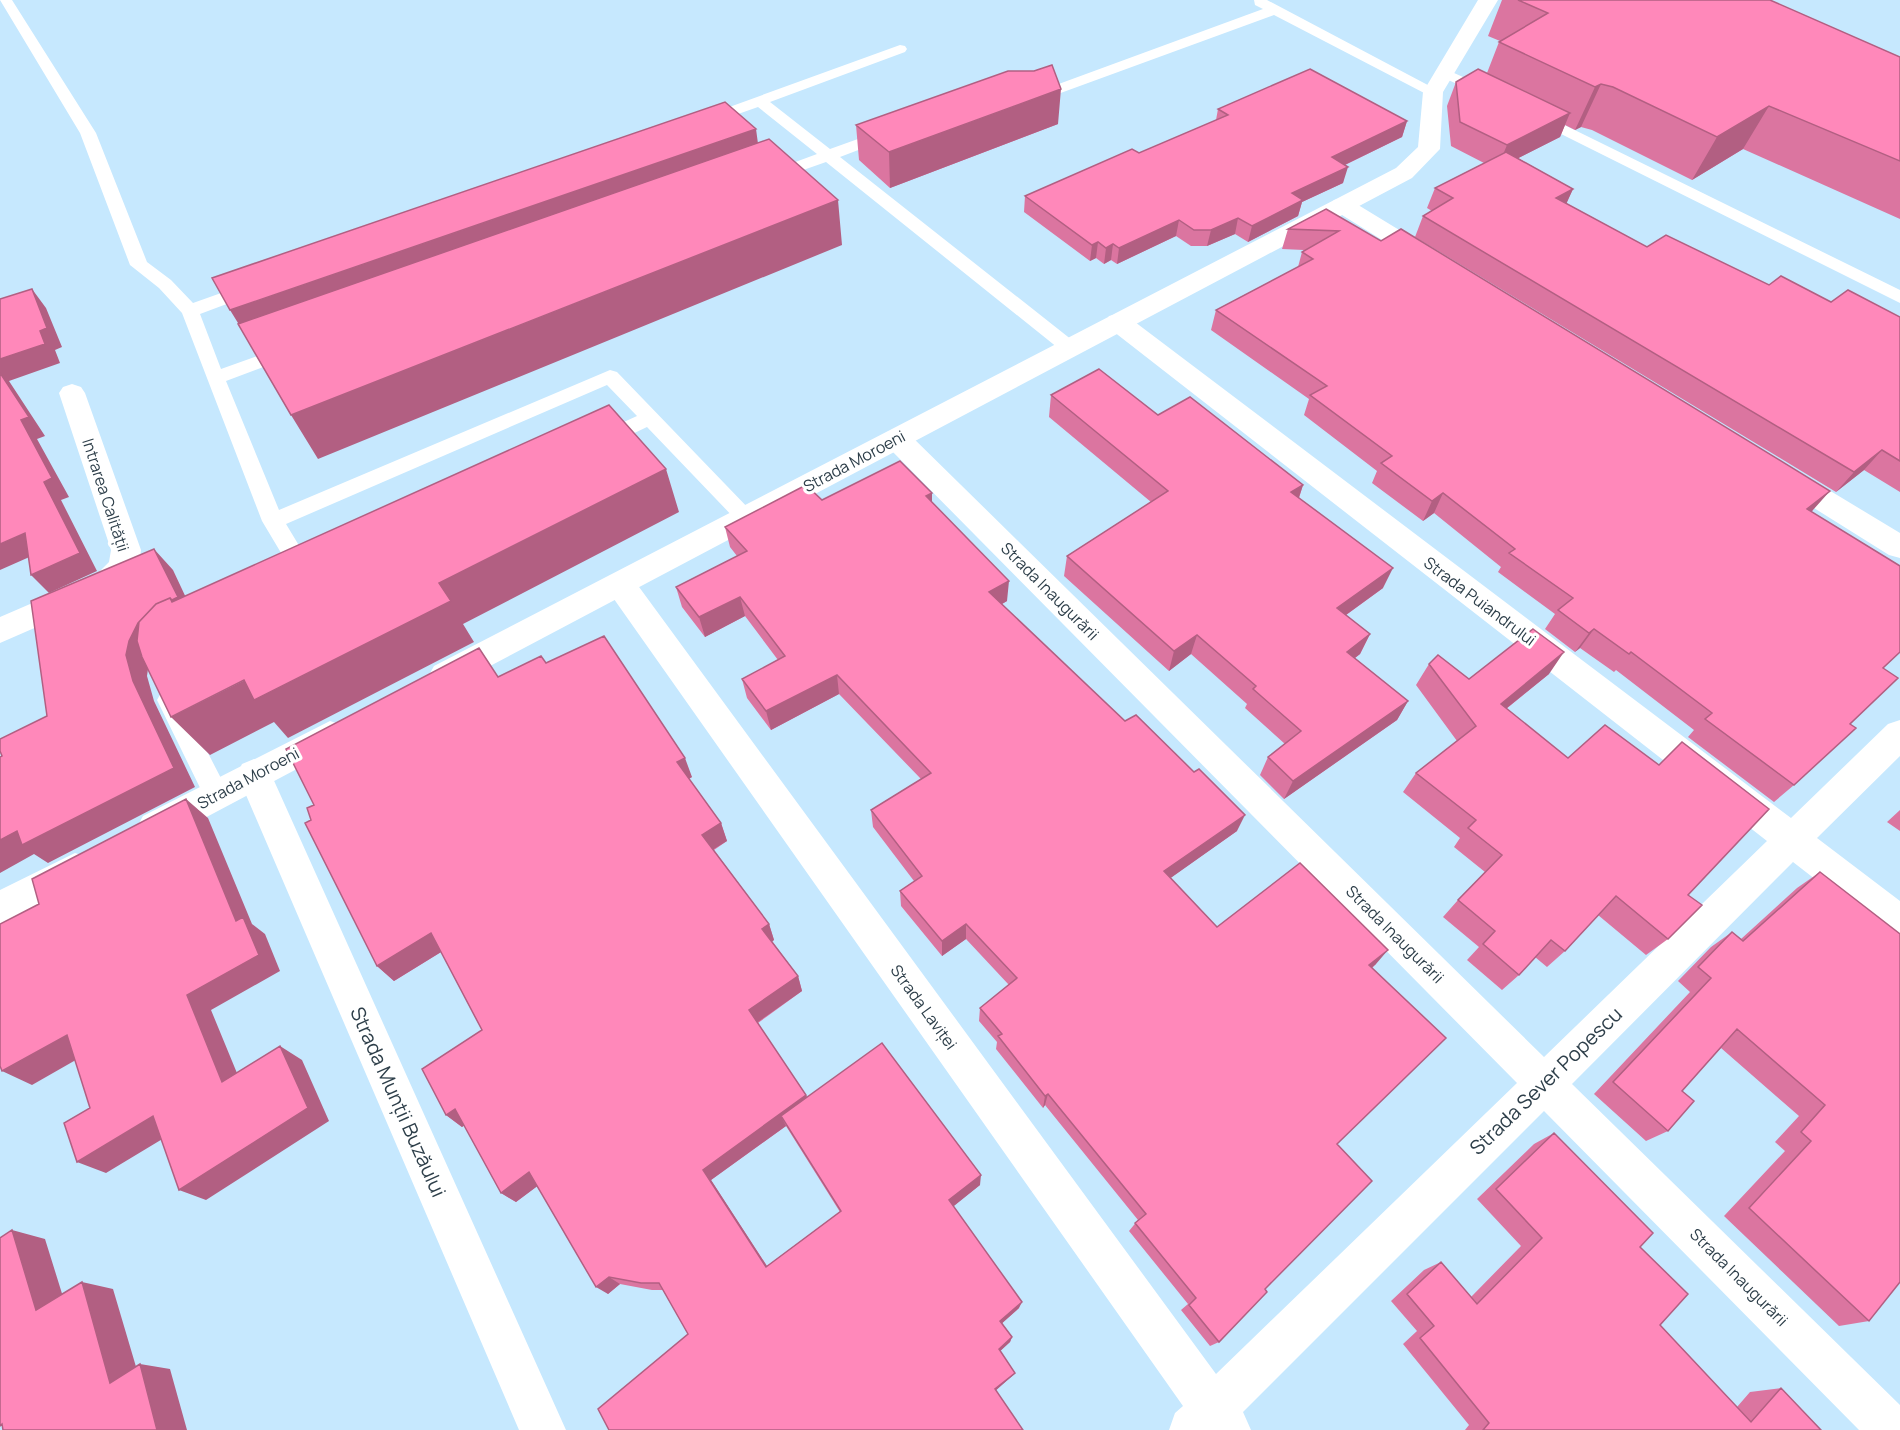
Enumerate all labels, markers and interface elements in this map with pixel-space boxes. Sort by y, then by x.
street label: Strada Moroeni [799,425,909,497]
street label: Intrarea Calității [77,436,135,554]
street label: Strada Inaugurării [996,537,1104,645]
street label: Strada Puiandrului [1419,552,1541,650]
street label: Strada Moroeni [193,742,303,814]
street label: Strada Inaugurării [1341,880,1449,988]
street label: Strada Laviței [886,960,962,1054]
street label: Strada Sever Popescu [1464,1001,1628,1161]
street label: Strada Munții Buzăului [344,1002,453,1201]
street label: Strada Inaugurării [1685,1223,1793,1331]

